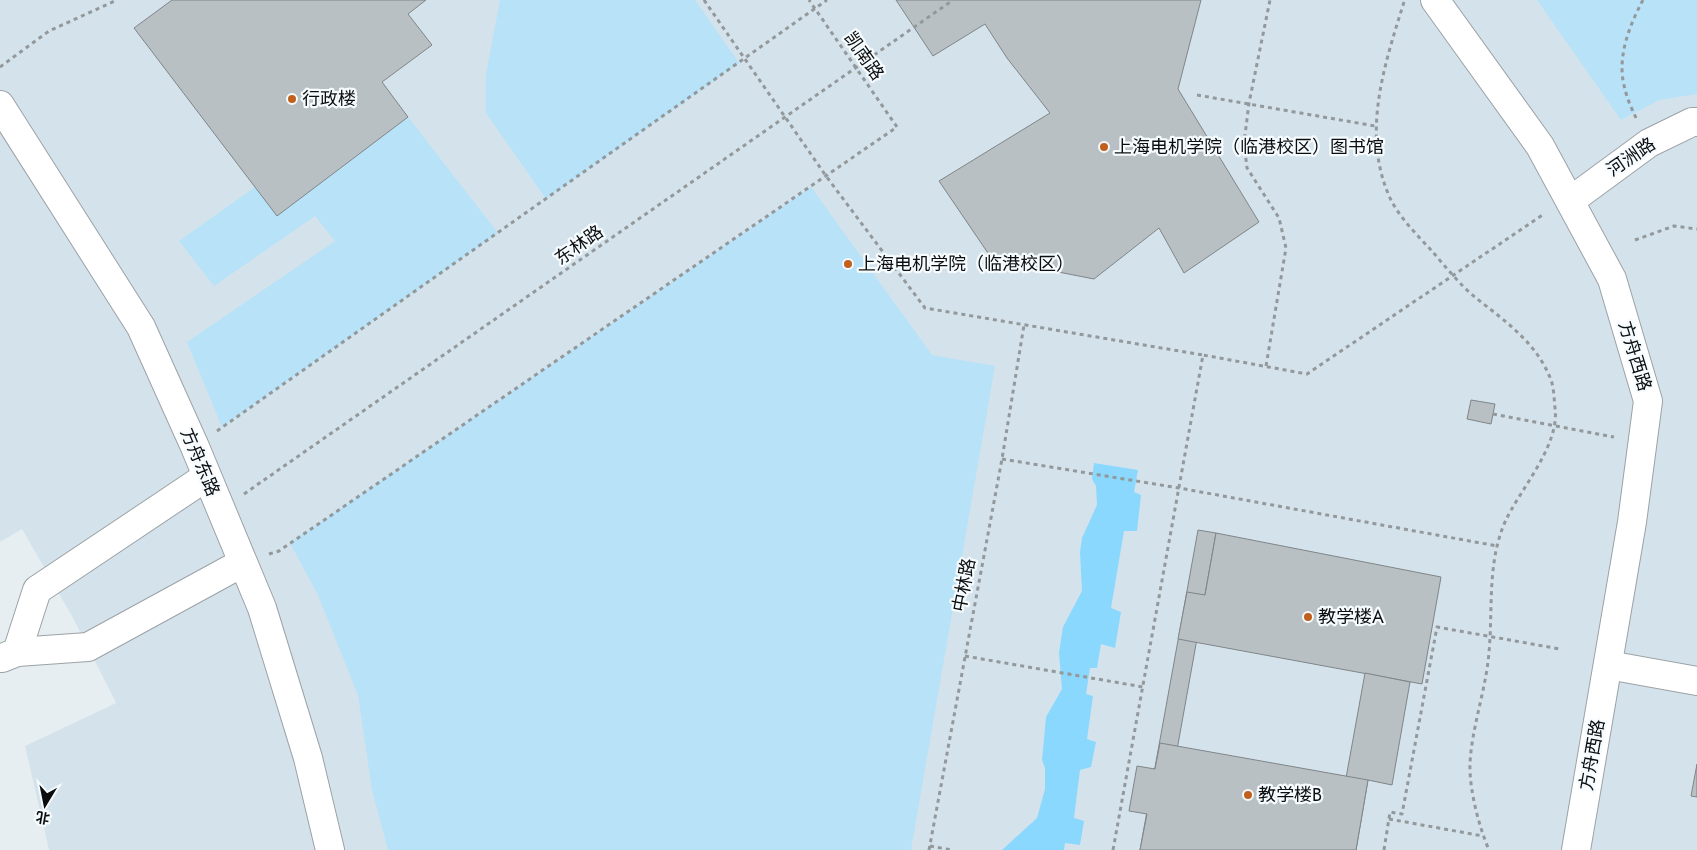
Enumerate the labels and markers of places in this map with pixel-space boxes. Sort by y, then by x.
place label: 行政楼 [302,86,356,112]
marker: 行政楼 [286,93,298,105]
place label: 上海电机学院（临港校区）图书馆 [1114,134,1384,160]
marker: 上海电机学院（临港校区）图书馆 [1098,141,1110,153]
place label: 上海电机学院（临港校区） [858,251,1074,277]
marker: 上海电机学院（临港校区） [842,258,854,270]
place label: 教学楼A [1318,604,1384,630]
marker: 教学楼A [1302,611,1314,623]
place label: 教学楼B [1258,782,1322,808]
marker: 教学楼B [1242,789,1254,801]

